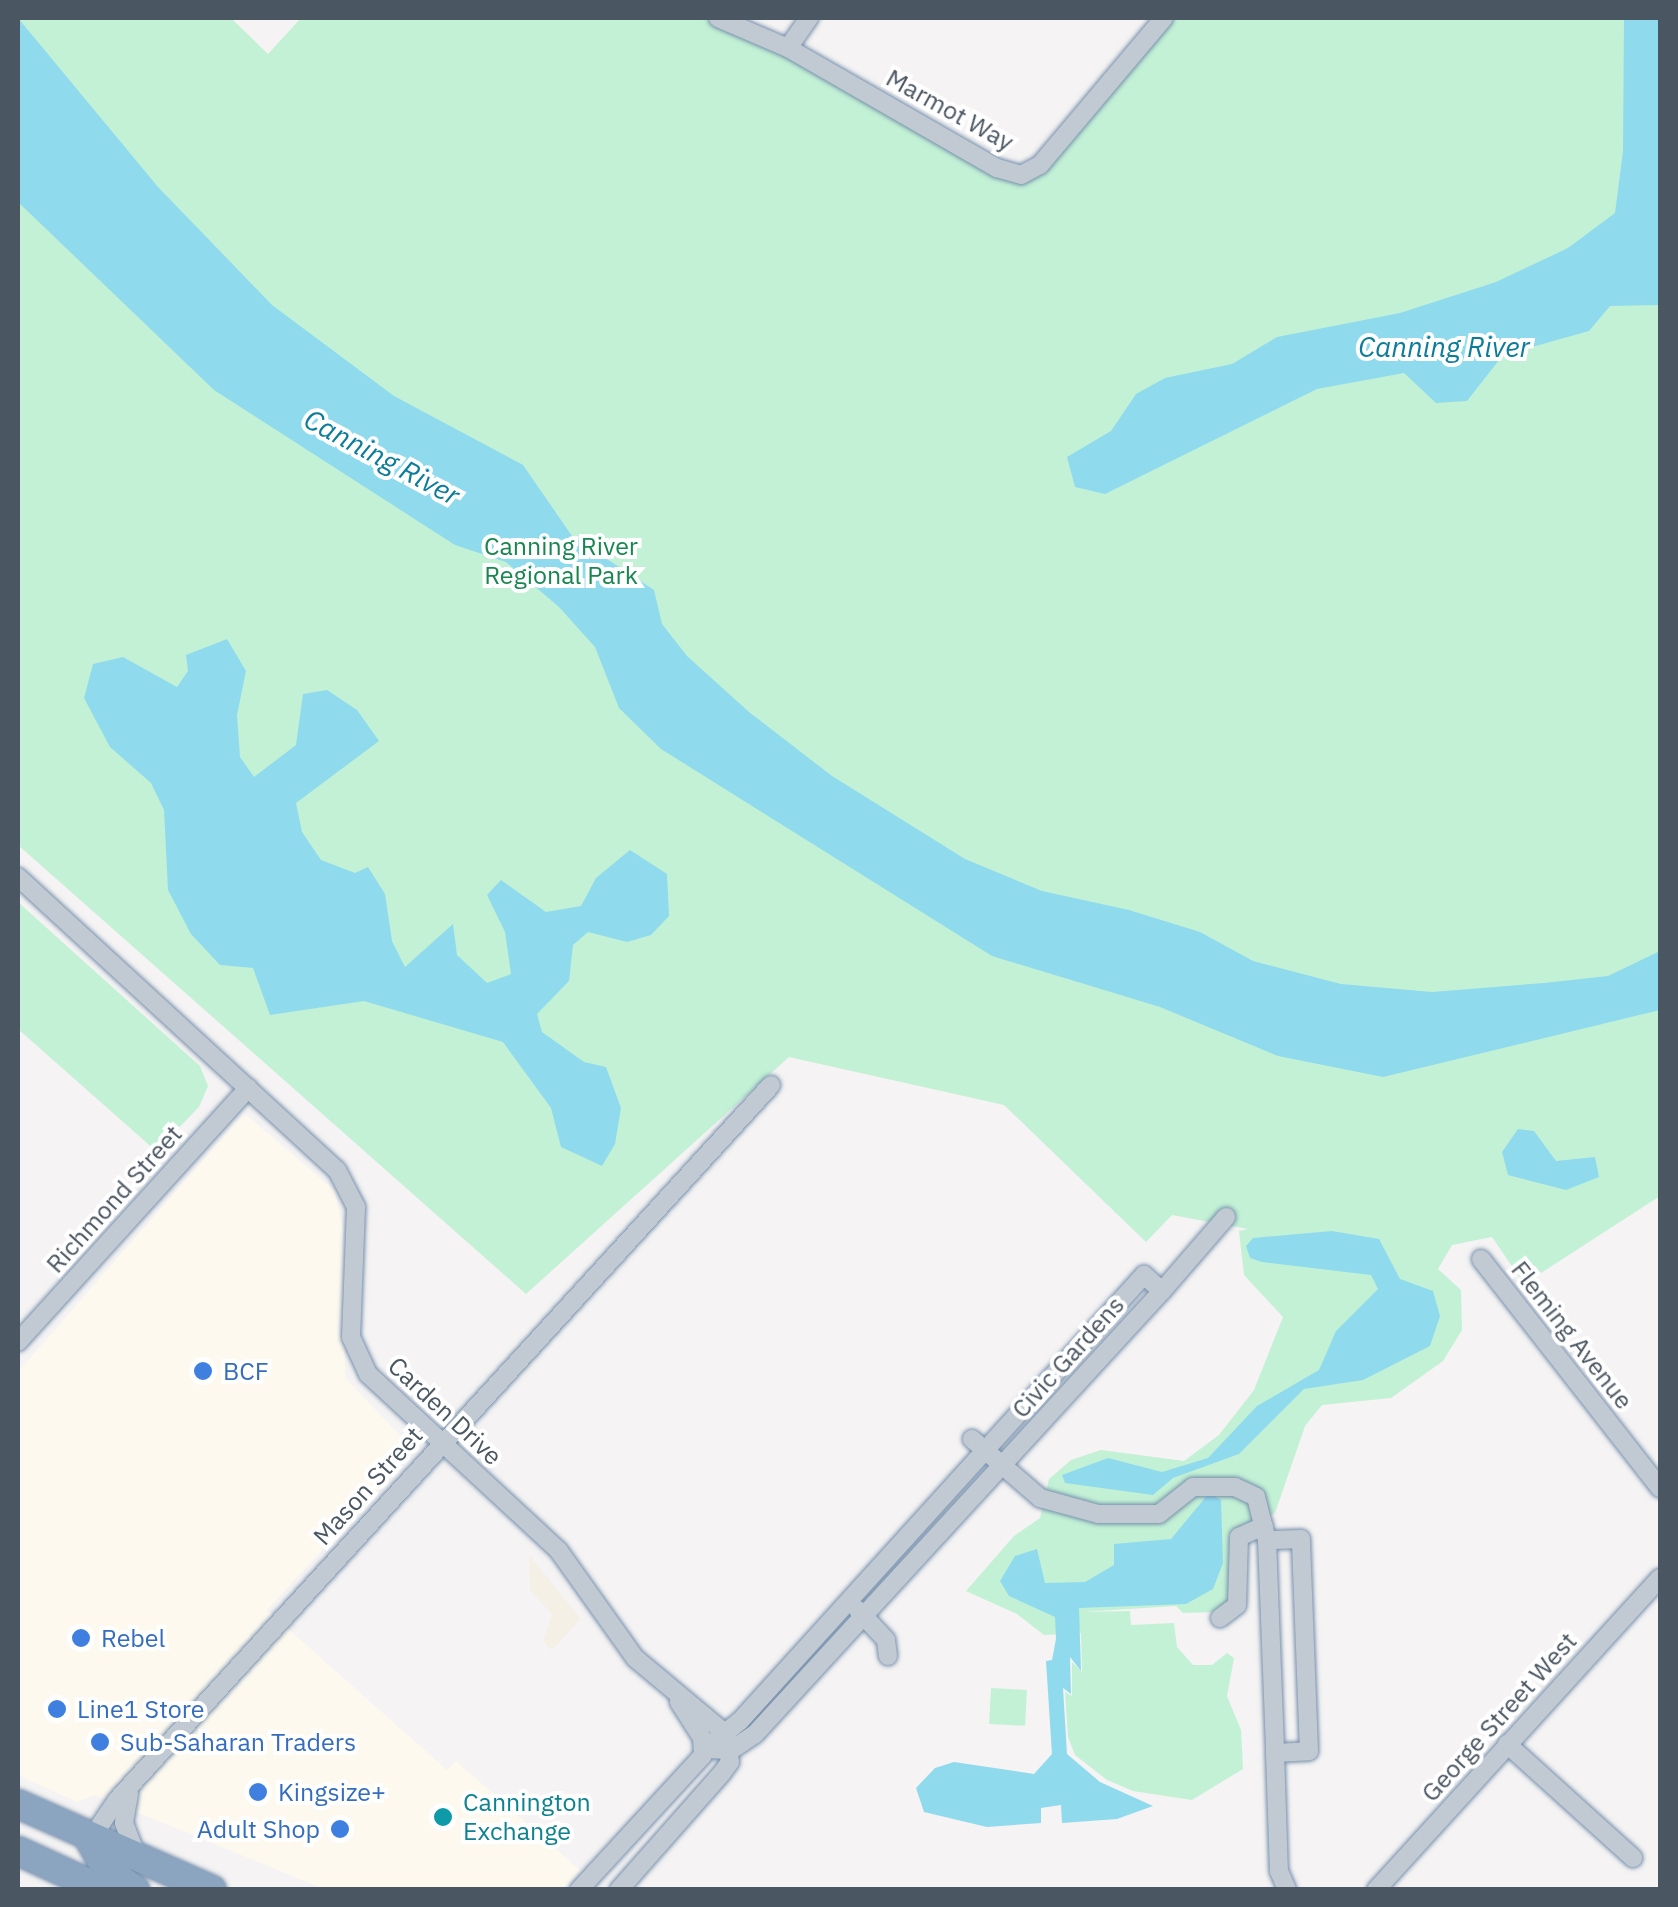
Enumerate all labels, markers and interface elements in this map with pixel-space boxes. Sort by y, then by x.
street label: Marmot Way [881,63,1019,157]
water label: Canning River [1358,330,1530,364]
water label: Canning River [298,402,466,512]
park label: Canning River Regional Park [484,532,638,591]
street label: Richmond Street [40,1119,188,1279]
street label: Fleming Avenue [1505,1255,1639,1415]
street label: Civic Gardens [1006,1290,1130,1424]
street label: Carden Drive [382,1351,508,1471]
place label: BCF [223,1356,269,1386]
marker: BCF [192,1360,214,1382]
street label: Mason Street [307,1421,429,1551]
place label: Rebel [101,1623,165,1653]
street label: George Street West [1415,1626,1583,1808]
marker: Rebel [70,1627,92,1649]
place label: Line1 Store [77,1694,205,1724]
marker: Line1 Store [46,1698,68,1720]
place label: Sub-Saharan Traders [120,1727,356,1757]
marker: Sub-Saharan Traders [89,1731,111,1753]
place label: Kingsize+ [278,1777,386,1807]
marker: Kingsize+ [247,1781,269,1803]
place label: Cannington Exchange [463,1788,591,1847]
marker: Cannington Exchange [432,1806,454,1828]
place label: Adult Shop [197,1814,320,1844]
marker: Adult Shop [329,1818,351,1840]

